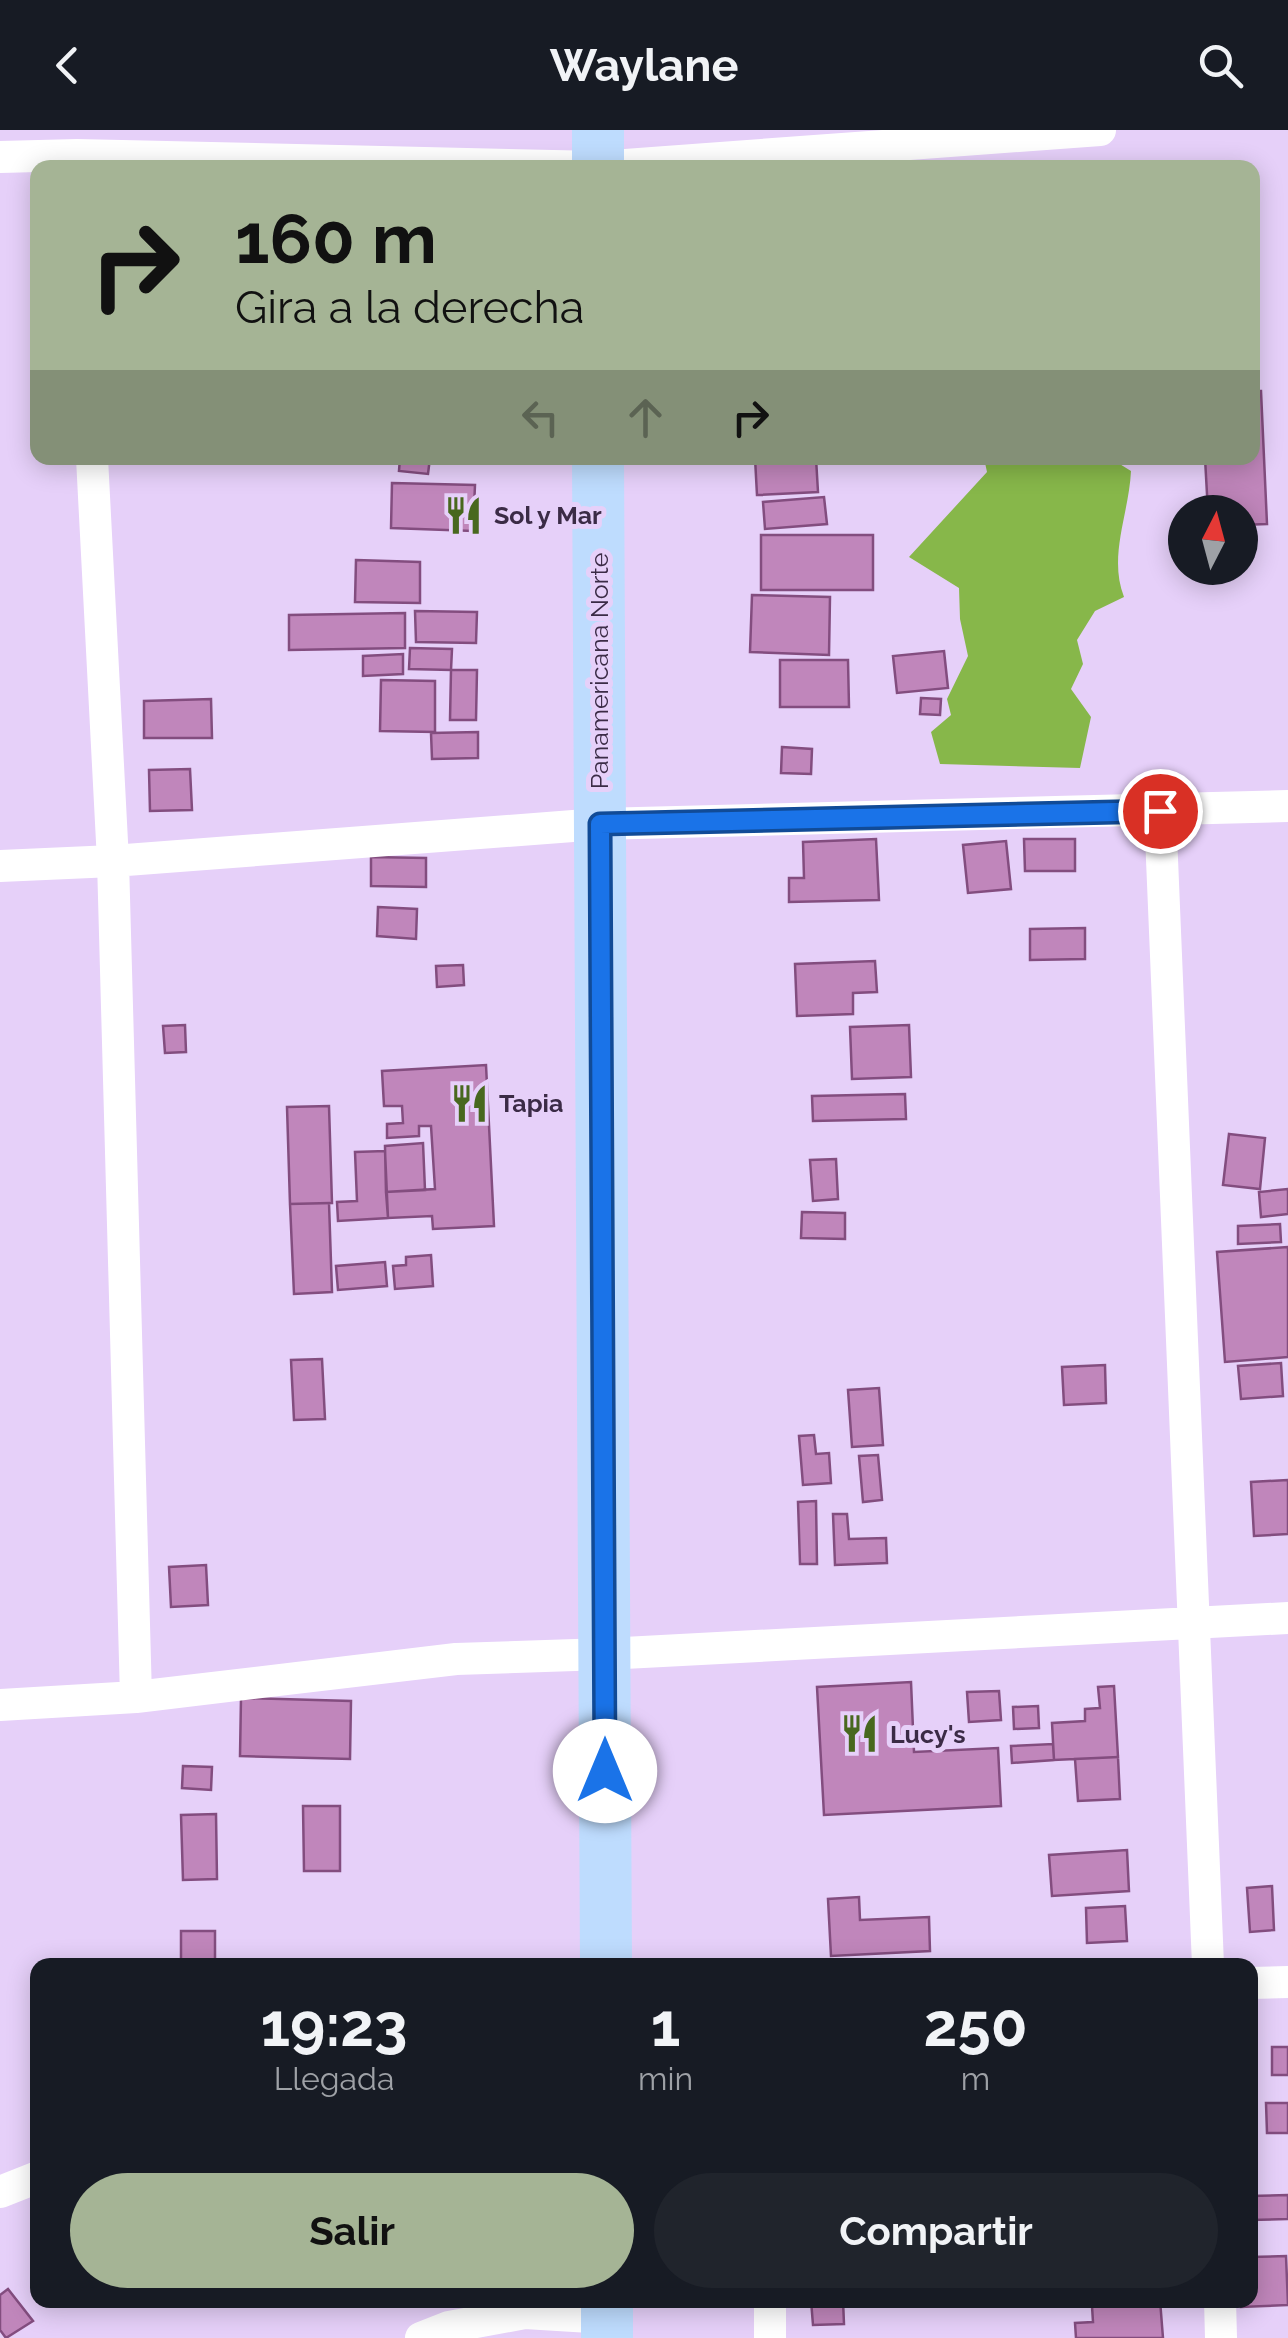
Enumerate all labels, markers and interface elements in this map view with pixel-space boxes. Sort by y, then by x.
icon: back [40,38,95,93]
icon: search [1193,38,1248,93]
text: Waylane [550,39,738,92]
text: 160 m [235,197,437,279]
icon: right [70,200,200,330]
text: Gira a la derecha [235,281,584,334]
icon: left [513,390,568,445]
icon: ahead [618,390,673,445]
icon: right [723,390,778,445]
restaurant icon: Sol y Mar [443,494,485,536]
north arrow [1168,495,1258,585]
map controls [1168,495,1258,585]
place label: Sol y Mar [494,500,602,530]
street label: Panamericana Norte [584,553,614,789]
pin [1118,769,1203,854]
icon: arrive [1133,784,1188,839]
restaurant icon: Tapia [448,1082,490,1124]
place label: Tapia [499,1088,563,1118]
restaurant icon: Lucy's [839,1713,881,1755]
position arrow [553,1719,657,1823]
place label: Lucy's [890,1719,966,1749]
text: 19:23 [260,1990,408,2060]
text: 1 [651,1990,680,2060]
text: 250 [924,1990,1028,2060]
text: Llegada [274,2060,394,2097]
text: min [638,2060,693,2097]
text: m [961,2060,990,2097]
button: Salir [70,2173,634,2288]
button: Compartir [654,2173,1218,2288]

